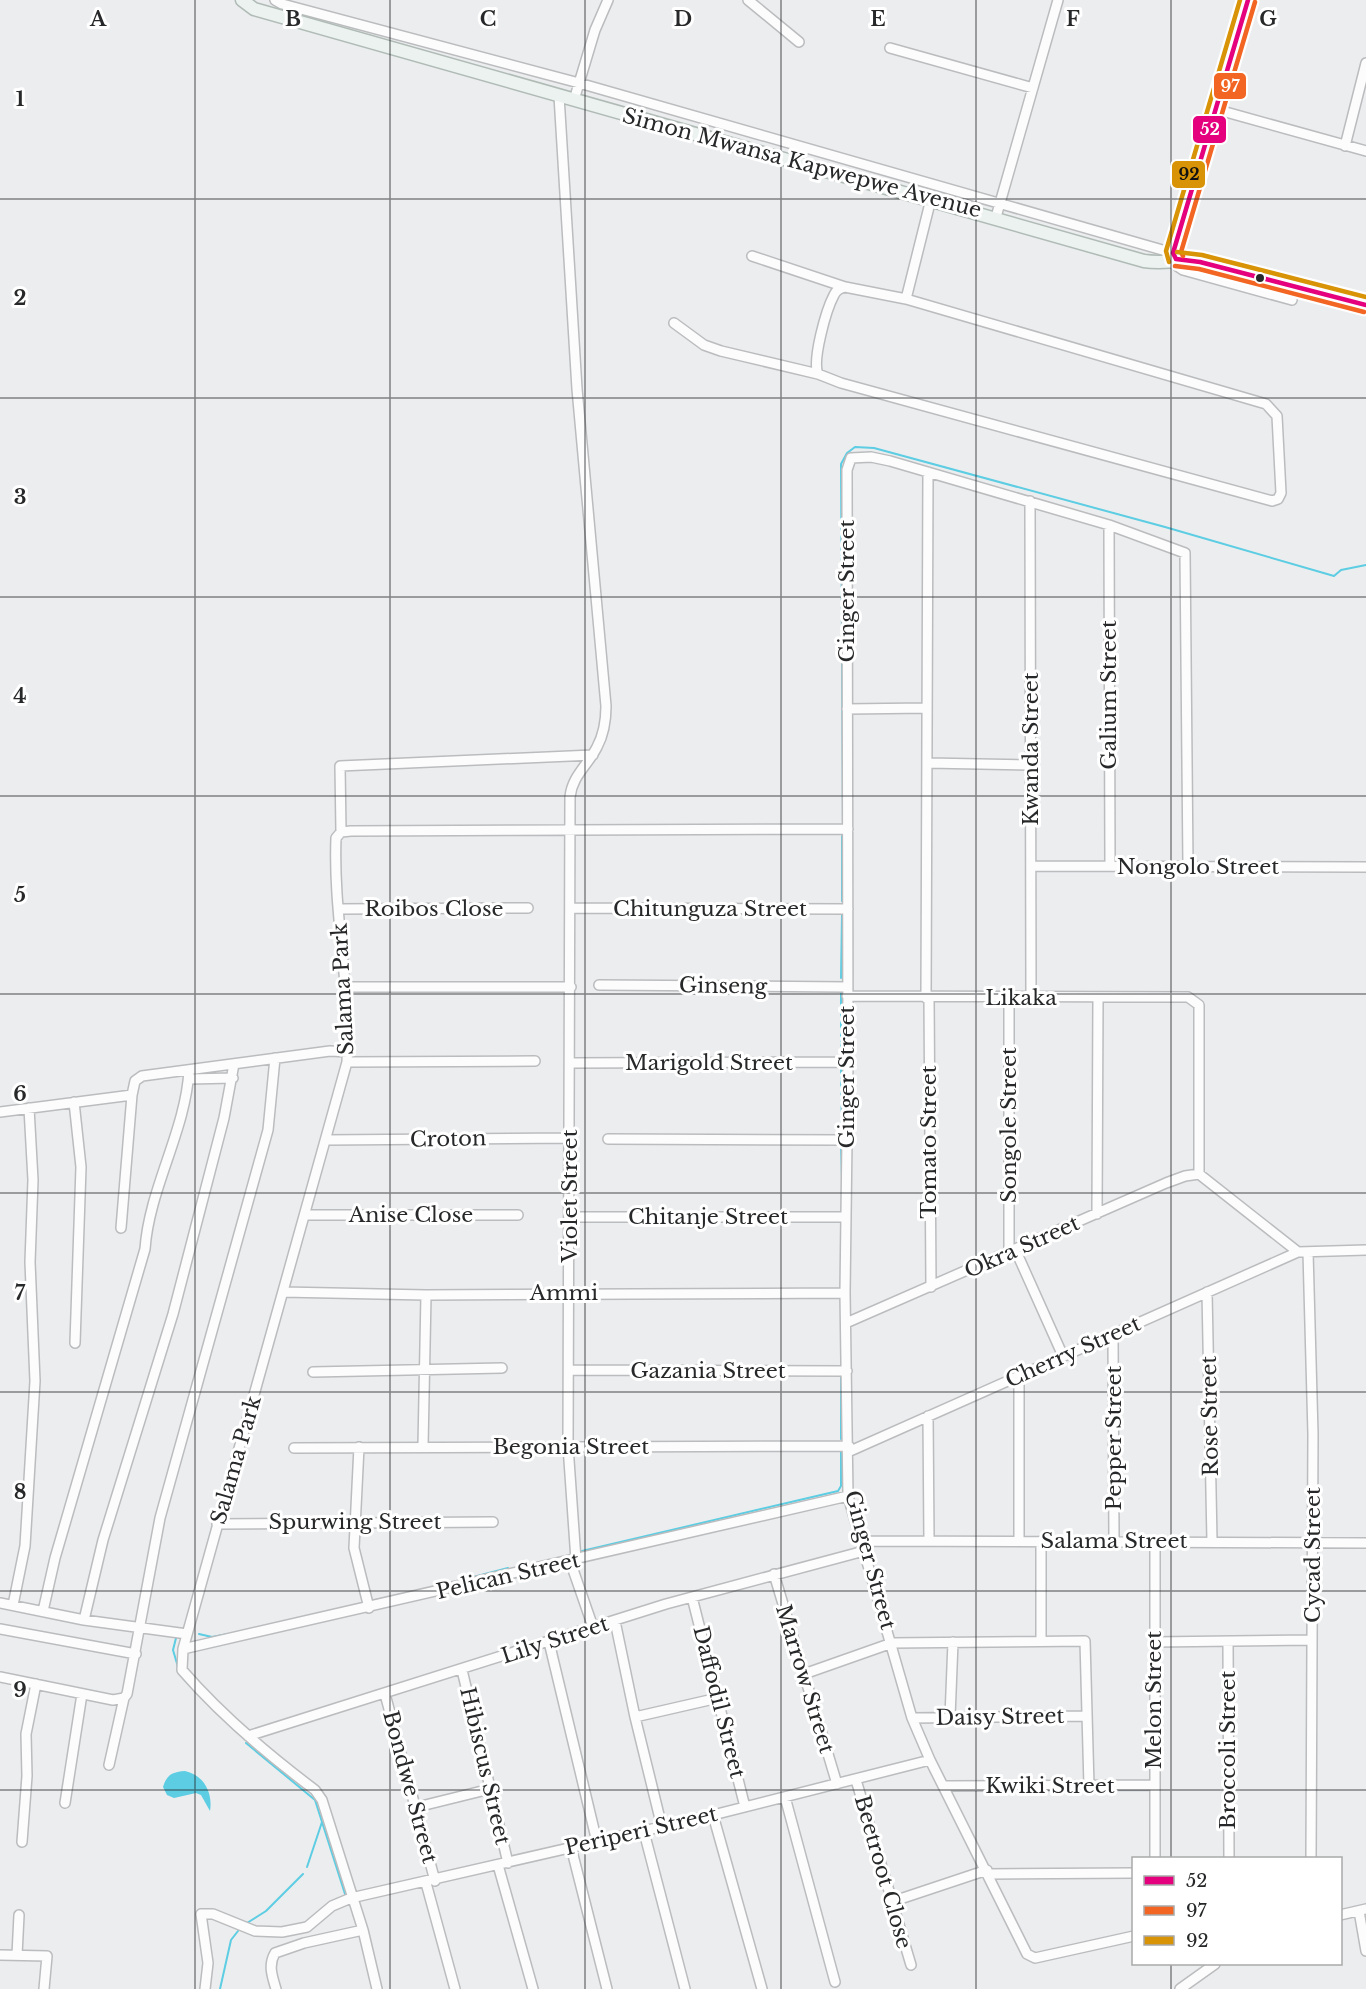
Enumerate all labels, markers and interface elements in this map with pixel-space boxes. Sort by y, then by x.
text: A [89,7,107,31]
text: B [285,7,301,31]
text: C [480,7,496,31]
text: D [674,7,692,31]
text: E [870,7,886,31]
text: F [1066,7,1080,31]
text: G [1259,7,1277,31]
line badge: 97 [1213,72,1247,100]
text: 97 [1220,76,1240,96]
text: 1 [16,87,25,111]
street label: Simon Mwansa Kapwepwe Avenue [620,102,984,224]
line badge: 52 [1192,115,1227,144]
text: 52 [1200,119,1220,139]
line badge: 92 [1171,160,1206,189]
text: 92 [1178,164,1200,184]
unlabelled marker [1254,272,1266,284]
text: 2 [13,286,27,310]
text: 3 [14,485,26,509]
street label: Ginger Street [834,519,860,663]
street label: Galium Street [1096,620,1122,770]
street label: Kwanda Street [1018,672,1044,826]
text: 4 [13,684,27,708]
street label: Nongolo Street [1117,854,1279,880]
text: 5 [14,883,26,907]
street label: Roibos Close [364,896,504,922]
street label: Chitunguza Street [613,896,807,922]
street label: Salama Park [327,922,359,1056]
street label: Ginseng [679,972,768,1000]
street label: Likaka [985,985,1057,1011]
street label: Ginger Street [834,1005,860,1149]
street label: Songole Street [996,1047,1022,1203]
street label: Marigold Street [625,1050,793,1076]
street label: Tomato Street [916,1065,942,1219]
text: 6 [13,1082,27,1106]
street label: Croton [410,1125,486,1153]
street label: Violet Street [557,1129,583,1264]
street label: Anise Close [348,1202,473,1228]
street label: Chitanje Street [628,1204,788,1230]
street label: Okra Street [960,1210,1084,1284]
street label: Ammi [529,1280,598,1306]
text: 7 [15,1281,26,1305]
street label: Cherry Street [1001,1311,1145,1393]
street label: Rose Street [1196,1355,1224,1477]
street label: Gazania Street [630,1358,786,1384]
street label: Pepper Street [1101,1365,1127,1511]
street label: Salama Park [205,1393,267,1527]
street label: Begonia Street [493,1434,649,1460]
text: 8 [14,1480,26,1504]
street label: Cycad Street [1300,1487,1326,1623]
street label: Ginger Street [839,1488,901,1633]
street label: Spurwing Street [269,1509,441,1535]
street label: Salama Street [1041,1528,1187,1554]
street label: Pelican Street [434,1547,582,1605]
street label: Marrow Street [770,1601,840,1757]
street label: Lily Street [498,1610,612,1670]
street label: Daffodil Street [687,1623,751,1781]
street label: Melon Street [1141,1631,1167,1769]
street label: Broccoli Street [1215,1670,1241,1830]
text: 9 [13,1678,27,1702]
street label: Hibiscus Street [454,1685,516,1847]
street label: Daisy Street [936,1703,1065,1731]
street label: Bondwe Street [377,1708,443,1866]
street label: Kwiki Street [985,1773,1115,1799]
street label: Beetroot Close [849,1792,917,1952]
street label: Periperi Street [562,1801,720,1861]
legend [1132,1857,1342,1965]
text: 52 [1186,1870,1207,1892]
text: 97 [1186,1900,1208,1922]
text: 92 [1186,1930,1209,1952]

